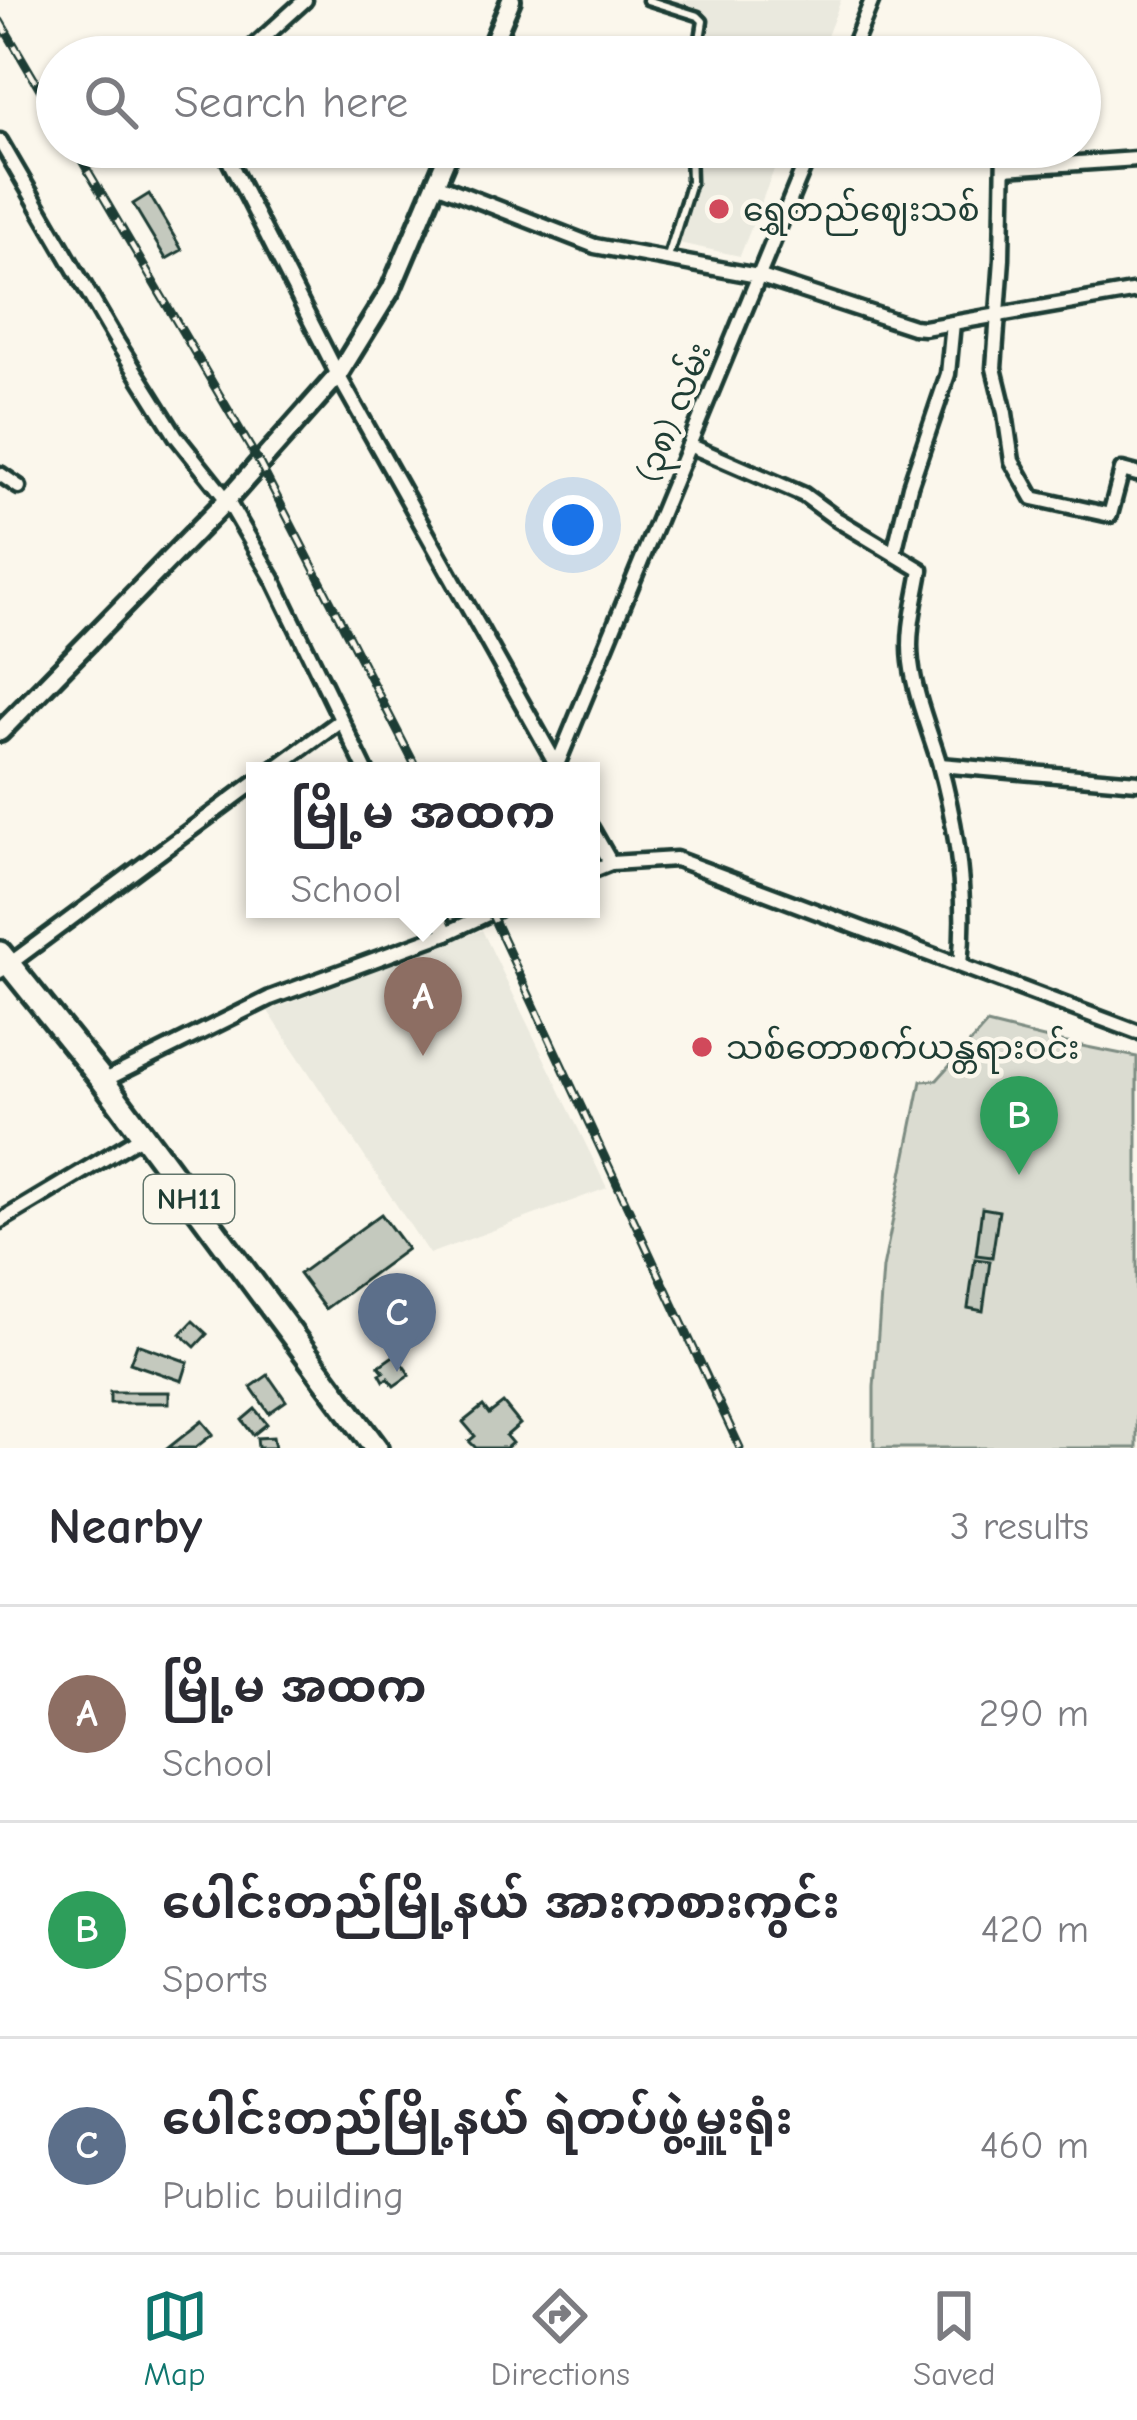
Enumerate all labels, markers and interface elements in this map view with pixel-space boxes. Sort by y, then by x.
search box [36,36,1101,168]
icon: search [78,69,144,135]
text: Search here [174,76,408,128]
place label: ရွှေတည်ဈေးသစ် [743,187,980,236]
marker: ရွှေတည်ဈေးသစ် [706,196,732,222]
street label: (၃၈) လမ်း [625,336,726,490]
your location [543,495,603,555]
popup [246,762,600,918]
text: မြို့မ အထက [291,787,555,839]
text: School [291,867,402,912]
pin: A [384,957,462,1056]
place label: သစ်တောစက်ယန္တရားဝင်း [726,1025,1080,1074]
marker: သစ်တောစက်ယန္တရားဝင်း [689,1034,715,1060]
pin: B [980,1076,1058,1175]
road number: NH11 [144,1175,234,1223]
pin: C [358,1273,436,1372]
text: Nearby [48,1497,202,1556]
text: 3 results [950,1504,1089,1549]
text: မြို့မ အထက [162,1661,426,1713]
text: A [76,1691,98,1736]
text: 290 m [979,1691,1089,1736]
text: School [162,1741,273,1786]
text: ‌ပေါင်းတည်မြို့နယ် အားကစားကွင်း [162,1877,840,1929]
text: B [75,1907,99,1952]
text: 420 m [981,1907,1089,1952]
text: Sports [162,1957,268,2002]
text: ပေါင်းတည်မြို့နယ် ရဲတပ်ဖွဲ့မှူးရုံး [162,2093,793,2145]
text: C [75,2123,99,2168]
text: 460 m [980,2123,1089,2168]
text: Public building [162,2173,404,2218]
tab: Map [142,2283,208,2393]
tab: Directions [491,2283,630,2393]
tab: Saved [913,2283,995,2393]

